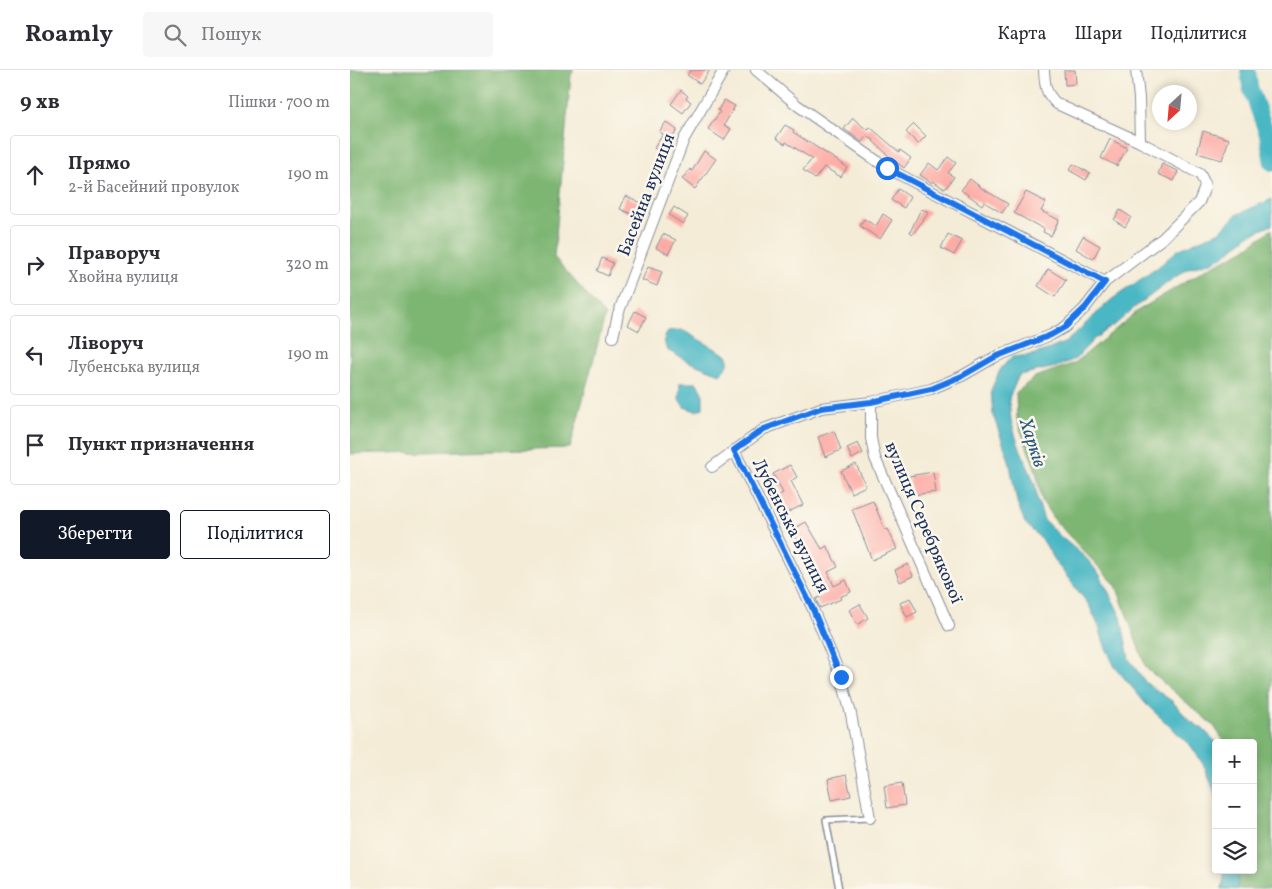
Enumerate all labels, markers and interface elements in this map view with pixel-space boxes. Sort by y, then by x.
search box [143,12,493,57]
text: Roamly [25,18,113,52]
icon: search [161,21,189,49]
text: Пошук [201,22,261,48]
text: Карта [998,22,1046,47]
text: Шари [1074,22,1122,47]
text: Поділитися [1150,22,1247,47]
north arrow [1152,85,1197,130]
text: 9 хв [20,88,60,117]
text: Пішки · 700 m [228,92,330,114]
street label: Басейна вулиця [612,130,682,260]
text: Прямо [68,151,130,177]
route start [876,157,899,180]
icon: ahead [21,161,49,189]
text: 190 m [287,164,329,186]
text: 2-й Басейний провулок [68,177,239,199]
text: Праворуч [68,241,160,267]
icon: right [21,251,49,279]
text: 320 m [285,254,329,276]
text: Хвойна вулиця [68,267,178,289]
text: Ліворуч [68,331,143,357]
icon: left [21,341,49,369]
text: 190 m [287,344,329,366]
text: Лубeнська вулиця [68,357,200,379]
water label: Харків [1012,414,1052,471]
icon: arrive [21,431,49,459]
text: Пункт призначення [68,432,254,458]
street label: вулиця Серебрякової [878,438,969,608]
street label: Лубeнська вулиця [745,454,835,598]
button: Зберегти [20,510,170,559]
button: Поділитися [180,510,330,559]
route end [830,666,853,689]
map controls [1212,739,1257,874]
button: + [1212,739,1257,784]
button: − [1212,784,1257,829]
button: layers [1212,829,1257,874]

